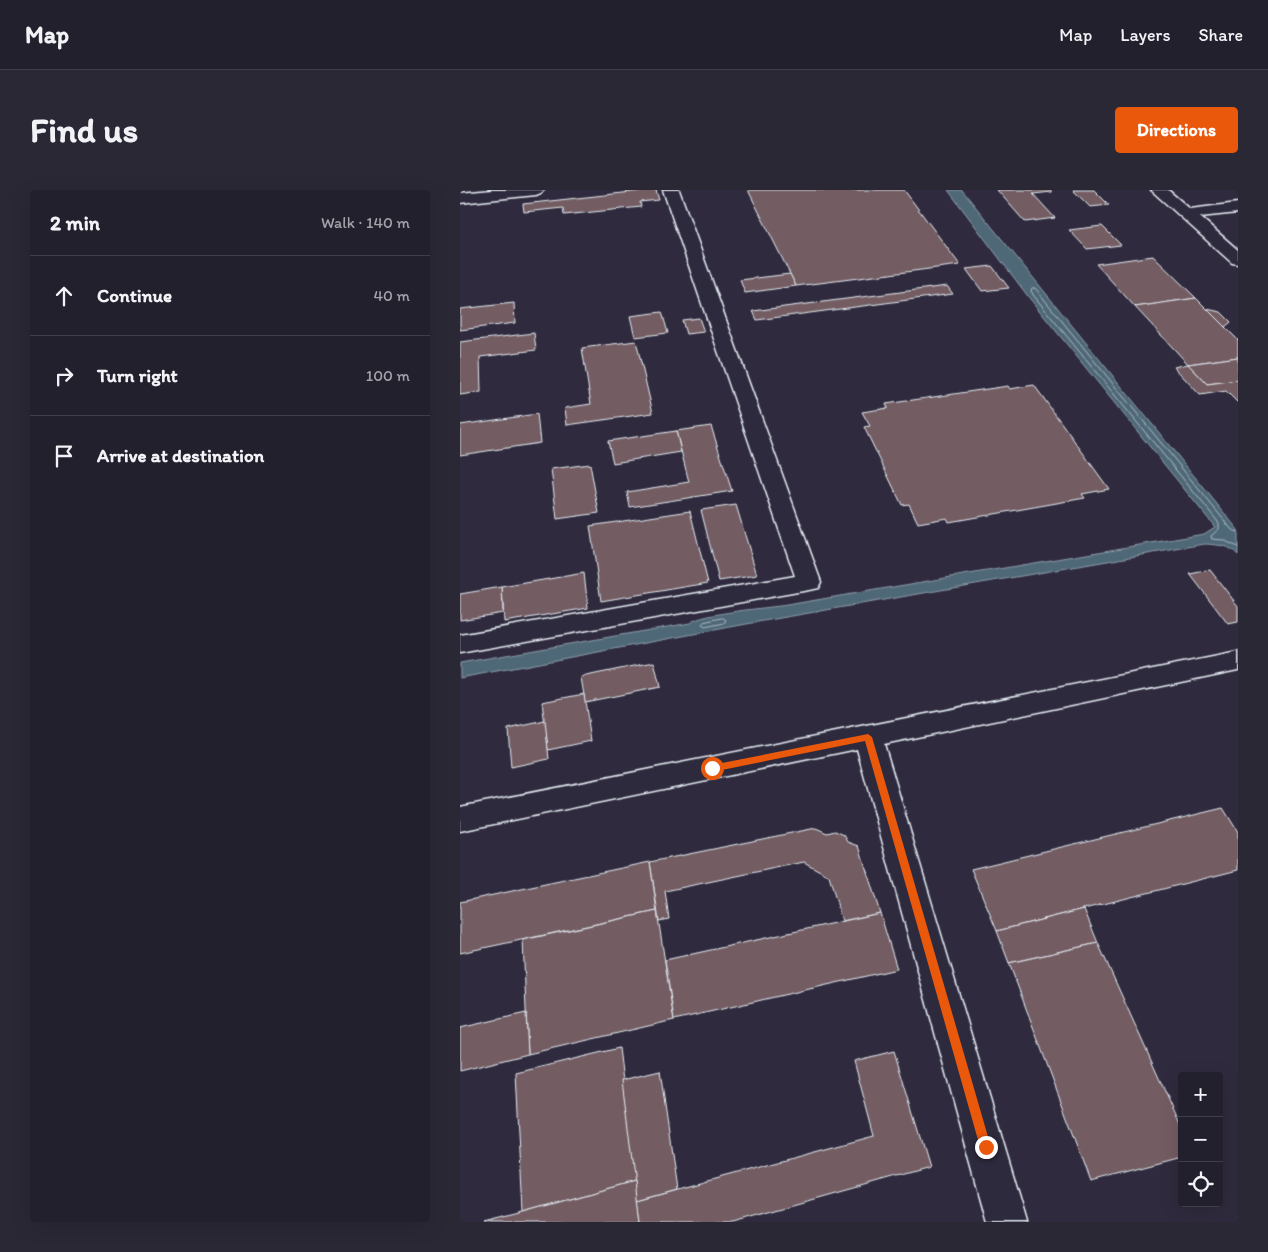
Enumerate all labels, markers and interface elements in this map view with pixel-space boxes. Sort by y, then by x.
text: Map [25,20,69,49]
text: Map [1059,24,1092,46]
text: Layers [1120,24,1170,46]
text: Share [1198,24,1243,46]
button: Directions [1115,107,1238,153]
text: Find us [30,109,138,151]
text: 2 min [50,210,100,235]
text: Walk · 140 m [321,213,410,232]
icon: ahead [50,282,78,310]
text: Continue [97,284,172,307]
text: 40 m [373,286,410,305]
icon: right [50,362,78,390]
text: Turn right [97,364,178,387]
text: 100 m [366,366,410,385]
icon: arrive [50,442,78,470]
text: Arrive at destination [97,444,264,467]
route start [701,757,724,780]
map controls [1178,1072,1223,1207]
button: + [1178,1072,1223,1117]
button: − [1178,1117,1223,1162]
route end [975,1136,998,1159]
button: locate [1178,1162,1223,1207]

